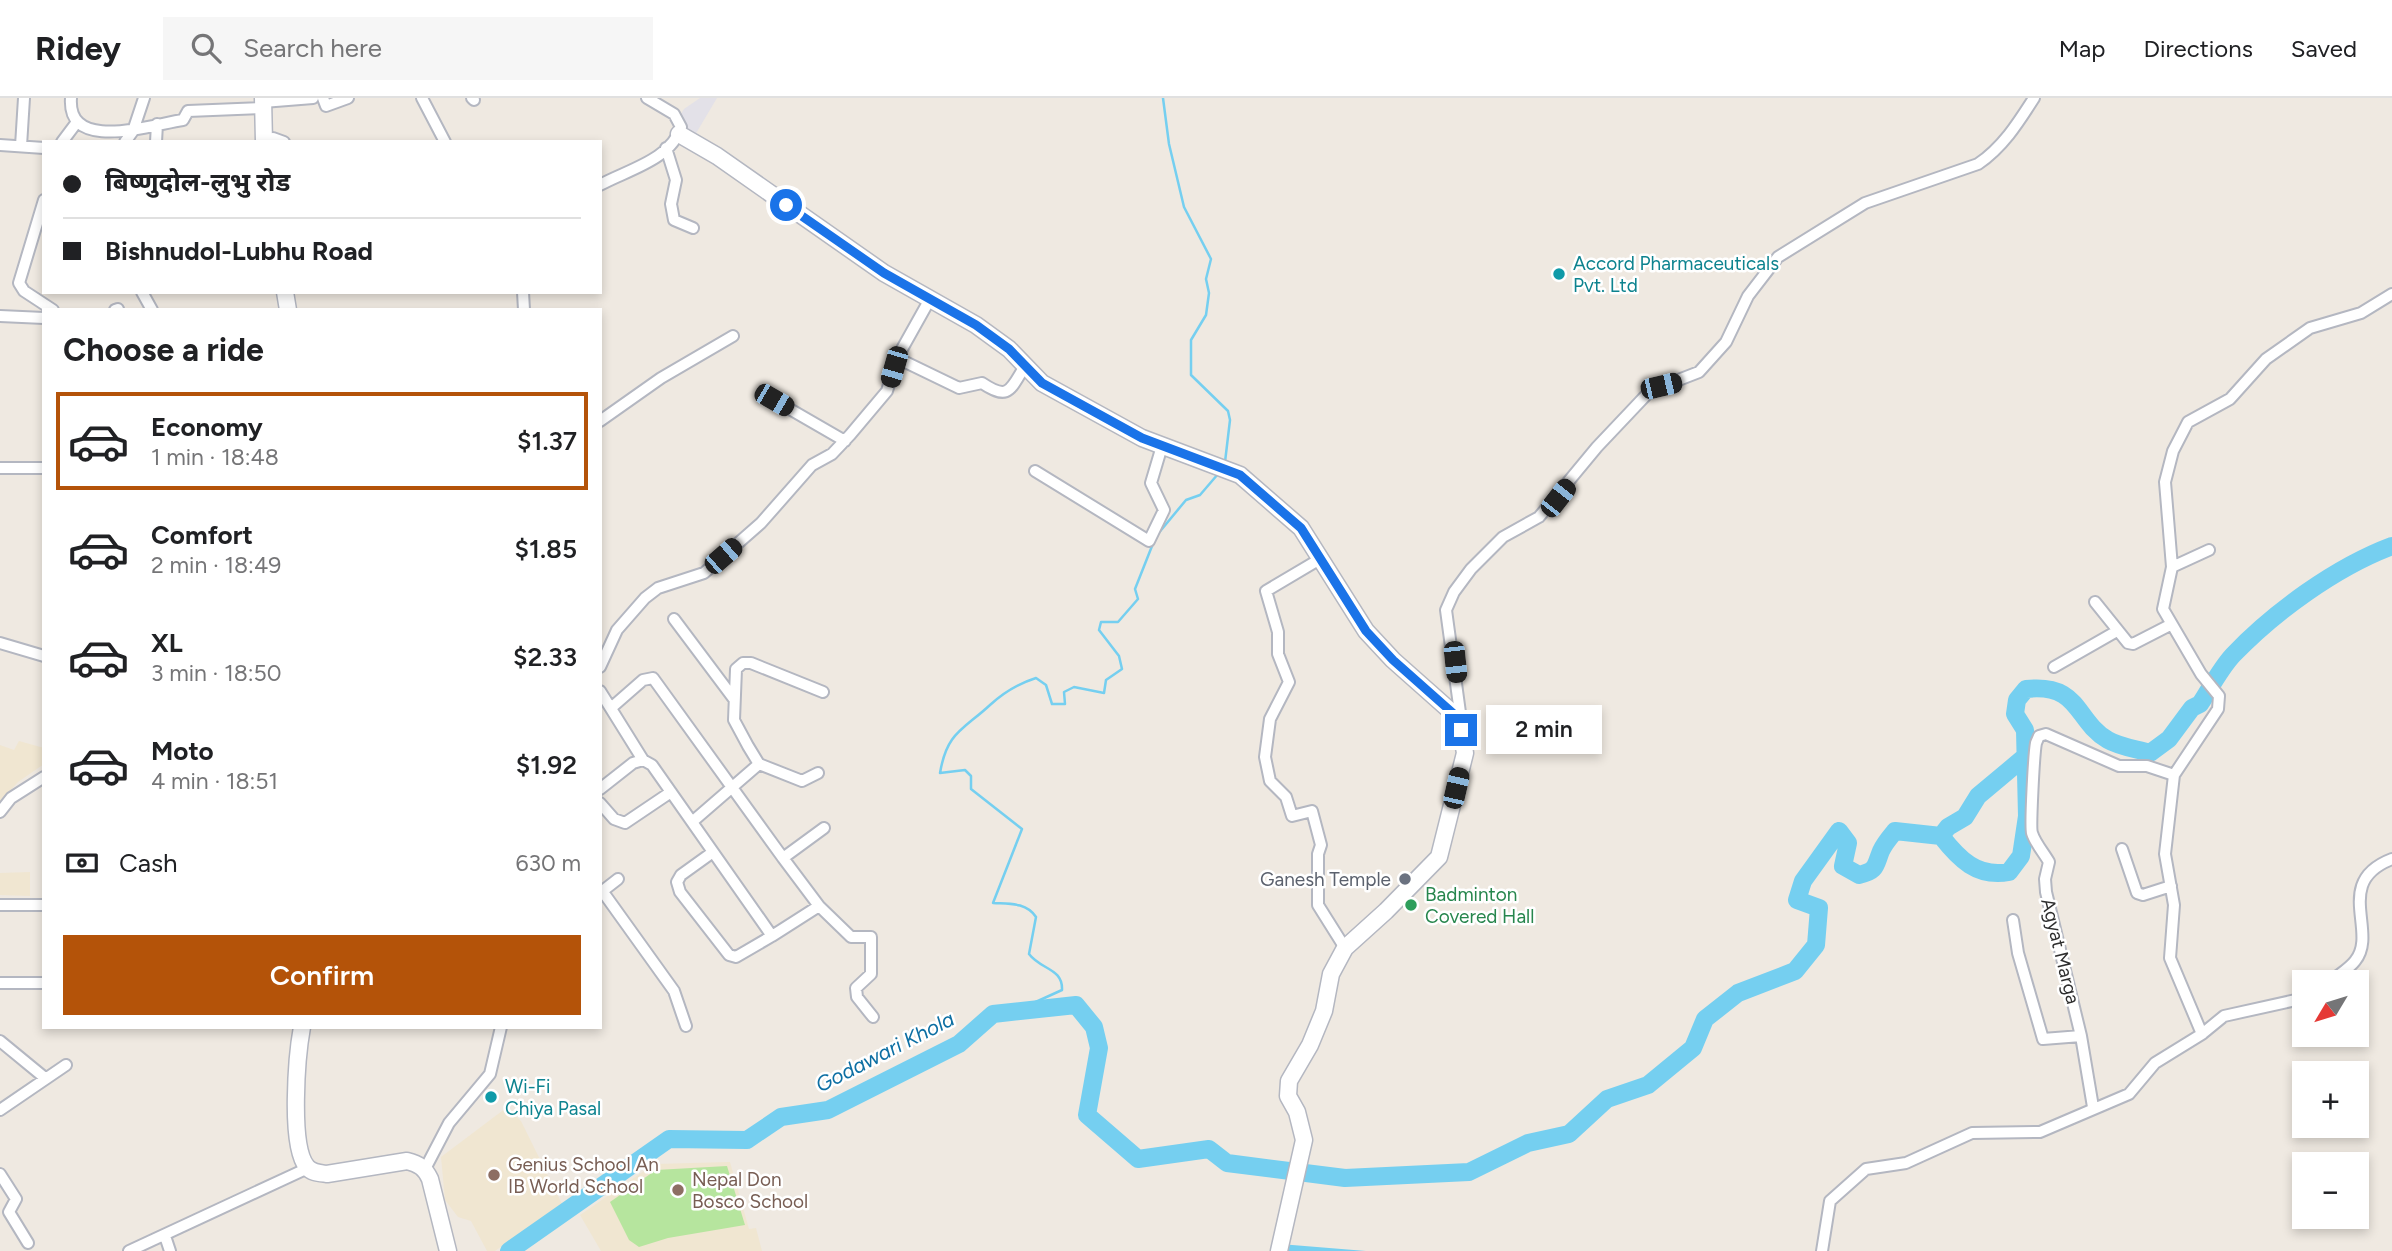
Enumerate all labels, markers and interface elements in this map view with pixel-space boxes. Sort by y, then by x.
search box [163,17,653,80]
text: Ridey [35,29,121,68]
icon: search [187,29,225,67]
text: Search here [243,32,382,64]
text: Map [2059,34,2105,63]
text: Directions [2143,34,2253,63]
text: Saved [2291,34,2357,63]
text: बिष्णुदोल-लुभु रोड [105,166,290,198]
route start [770,189,802,221]
text: Bishnudol-Lubhu Road [105,235,373,267]
place label: Accord Pharmaceuticals Pvt. Ltd [1573,252,1779,297]
marker: Accord Pharmaceuticals Pvt. Ltd [1551,266,1567,282]
text: Choose a ride [63,331,264,369]
car [879,344,910,390]
car [1639,371,1684,401]
car [751,380,798,420]
icon: car [67,410,130,473]
text: Economy [151,411,263,443]
text: $1.37 [517,425,577,457]
text: 1 min · 18:48 [151,443,279,471]
car [1537,475,1580,521]
icon: car [67,518,130,581]
text: Comfort [151,519,253,551]
text: $1.85 [515,533,577,565]
car [701,534,746,578]
text: 2 min · 18:49 [151,551,281,579]
icon: car [67,626,130,689]
text: XL [151,627,183,659]
car [1443,640,1468,684]
text: $2.33 [513,641,577,673]
text: 3 min · 18:50 [151,659,282,687]
callout: 2 min [1486,706,1601,754]
route end [1445,714,1477,746]
text: 2 min [1515,715,1573,743]
icon: car [67,734,130,797]
text: Moto [151,735,214,767]
text: $1.92 [516,749,577,781]
car [1442,765,1471,811]
text: 4 min · 18:51 [151,767,278,795]
icon: cash [63,844,101,882]
text: Cash [119,847,178,879]
text: 630 m [515,849,581,877]
place label: Ganesh Temple [1260,868,1391,891]
marker: Ganesh Temple [1397,871,1413,887]
place label: Badminton Covered Hall [1425,883,1534,928]
street label: Agyat Marga [2036,896,2085,1006]
marker: Badminton Covered Hall [1403,897,1419,913]
button: Confirm [63,935,581,1015]
north arrow [2292,970,2370,1046]
map controls [2292,970,2369,1229]
water label: Godawari Khola [811,1006,958,1097]
button: + [2292,1061,2369,1138]
place label: Wi-Fi Chiya Pasal [505,1075,601,1120]
marker: Wi-Fi Chiya Pasal [483,1089,499,1105]
button: − [2292,1152,2369,1229]
place label: Genius School An IB World School [508,1153,659,1198]
marker: Genius School An IB World School [486,1167,502,1183]
place label: Nepal Don Bosco School [692,1168,808,1213]
marker: Nepal Don Bosco School [670,1182,686,1198]

